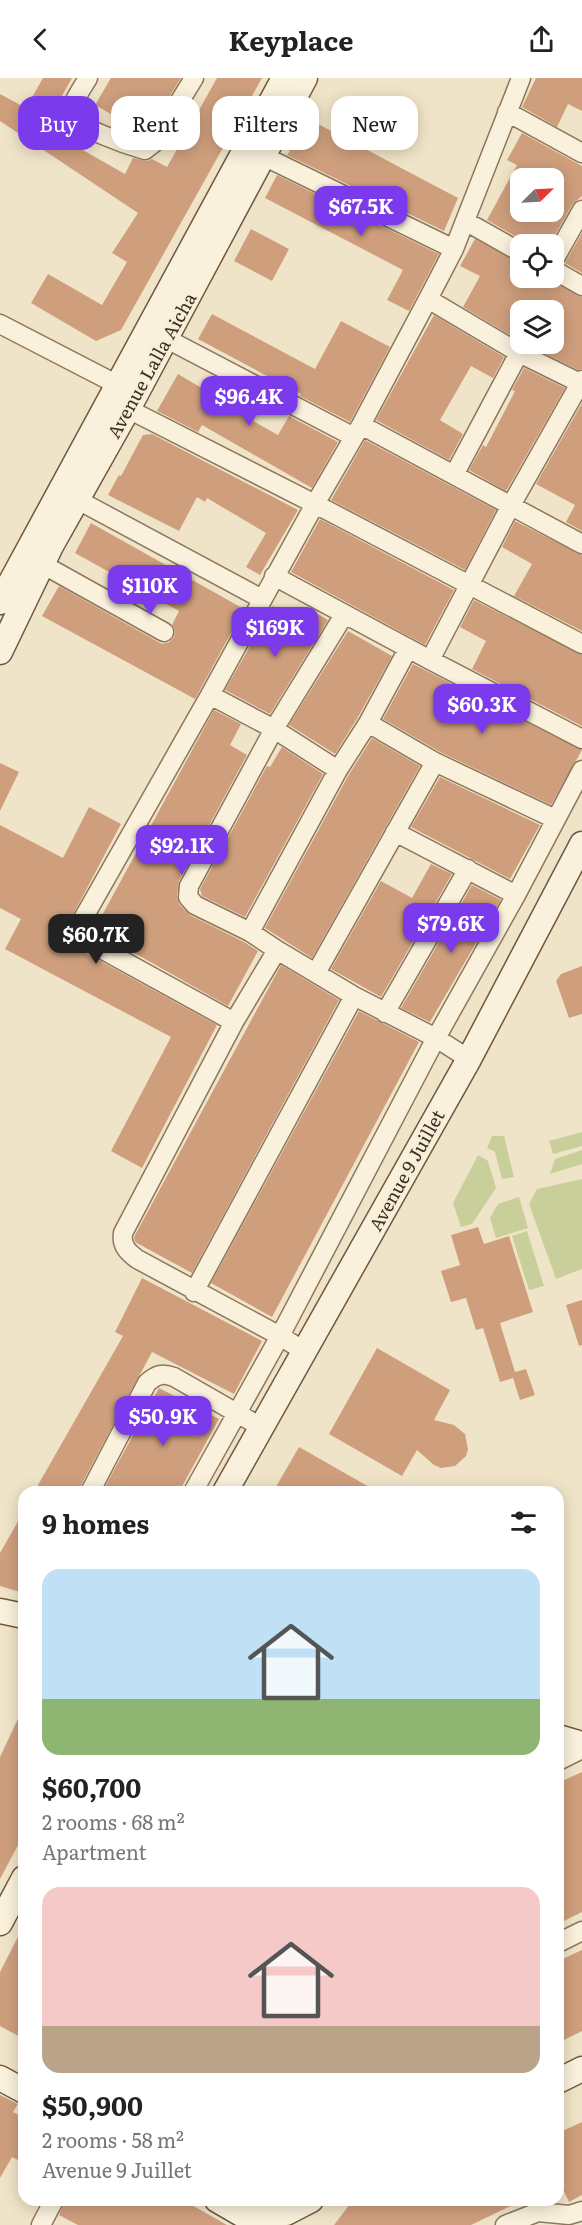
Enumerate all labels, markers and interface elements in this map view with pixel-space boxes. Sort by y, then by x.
text: Keyplace [229,19,353,59]
icon: back [24,23,57,56]
icon: share [525,23,558,56]
chip: Buy [18,96,99,150]
chip: Rent [111,96,200,150]
chip: Filters [212,96,319,150]
chip: New [331,96,418,150]
north arrow [510,168,564,222]
map controls [510,168,564,354]
pin: $67.5K [312,186,410,237]
text: $67.5K [328,190,394,220]
button: locate [510,234,564,288]
street label: Avenue Lalla Aicha [100,287,202,443]
button: layers [510,300,564,354]
pin: $96.4K [200,376,298,427]
text: $96.4K [215,380,283,410]
pin: $110K [108,565,192,616]
text: $110K [122,569,178,599]
pin: $169K [233,607,317,658]
text: $169K [245,611,305,641]
pin: $60.3K [433,684,531,735]
text: $60.3K [447,688,517,718]
pin: $92.1K [133,825,231,876]
text: $92.1K [150,829,214,859]
pin: $79.6K [402,903,500,954]
text: $79.6K [417,907,485,937]
pin: $60.7K [47,914,145,965]
text: $60.7K [62,918,130,948]
street label: Avenue 9 Juillet [361,1104,451,1236]
pin: $50.9K [114,1396,212,1447]
text: $50.9K [129,1400,197,1430]
text: 9 homes [42,1503,149,1542]
icon: filters [507,1506,540,1539]
icon: home [237,1608,345,1716]
text: $60,700 [42,1767,141,1806]
text: 2 rooms · 68 m² [42,1806,185,1836]
text: Apartment [42,1836,147,1866]
icon: home [237,1926,345,2034]
text: $50,900 [42,2085,143,2124]
text: 2 rooms · 58 m² [42,2124,184,2154]
text: Avenue 9 Juillet [42,2154,192,2184]

